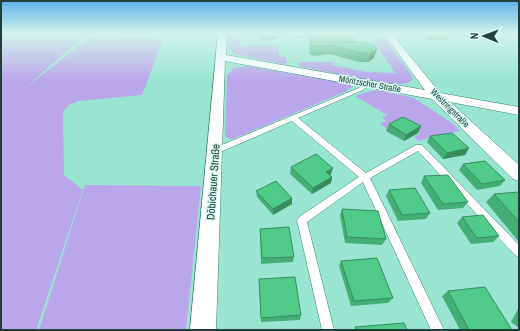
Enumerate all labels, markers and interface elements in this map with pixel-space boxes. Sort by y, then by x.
north arrow [464,16,504,56]
text: N [467,32,481,39]
street label: Möritzscher Straße [338,73,402,95]
street label: Westringstraße [428,86,472,130]
street label: Döbichauer Straße [203,143,223,221]

